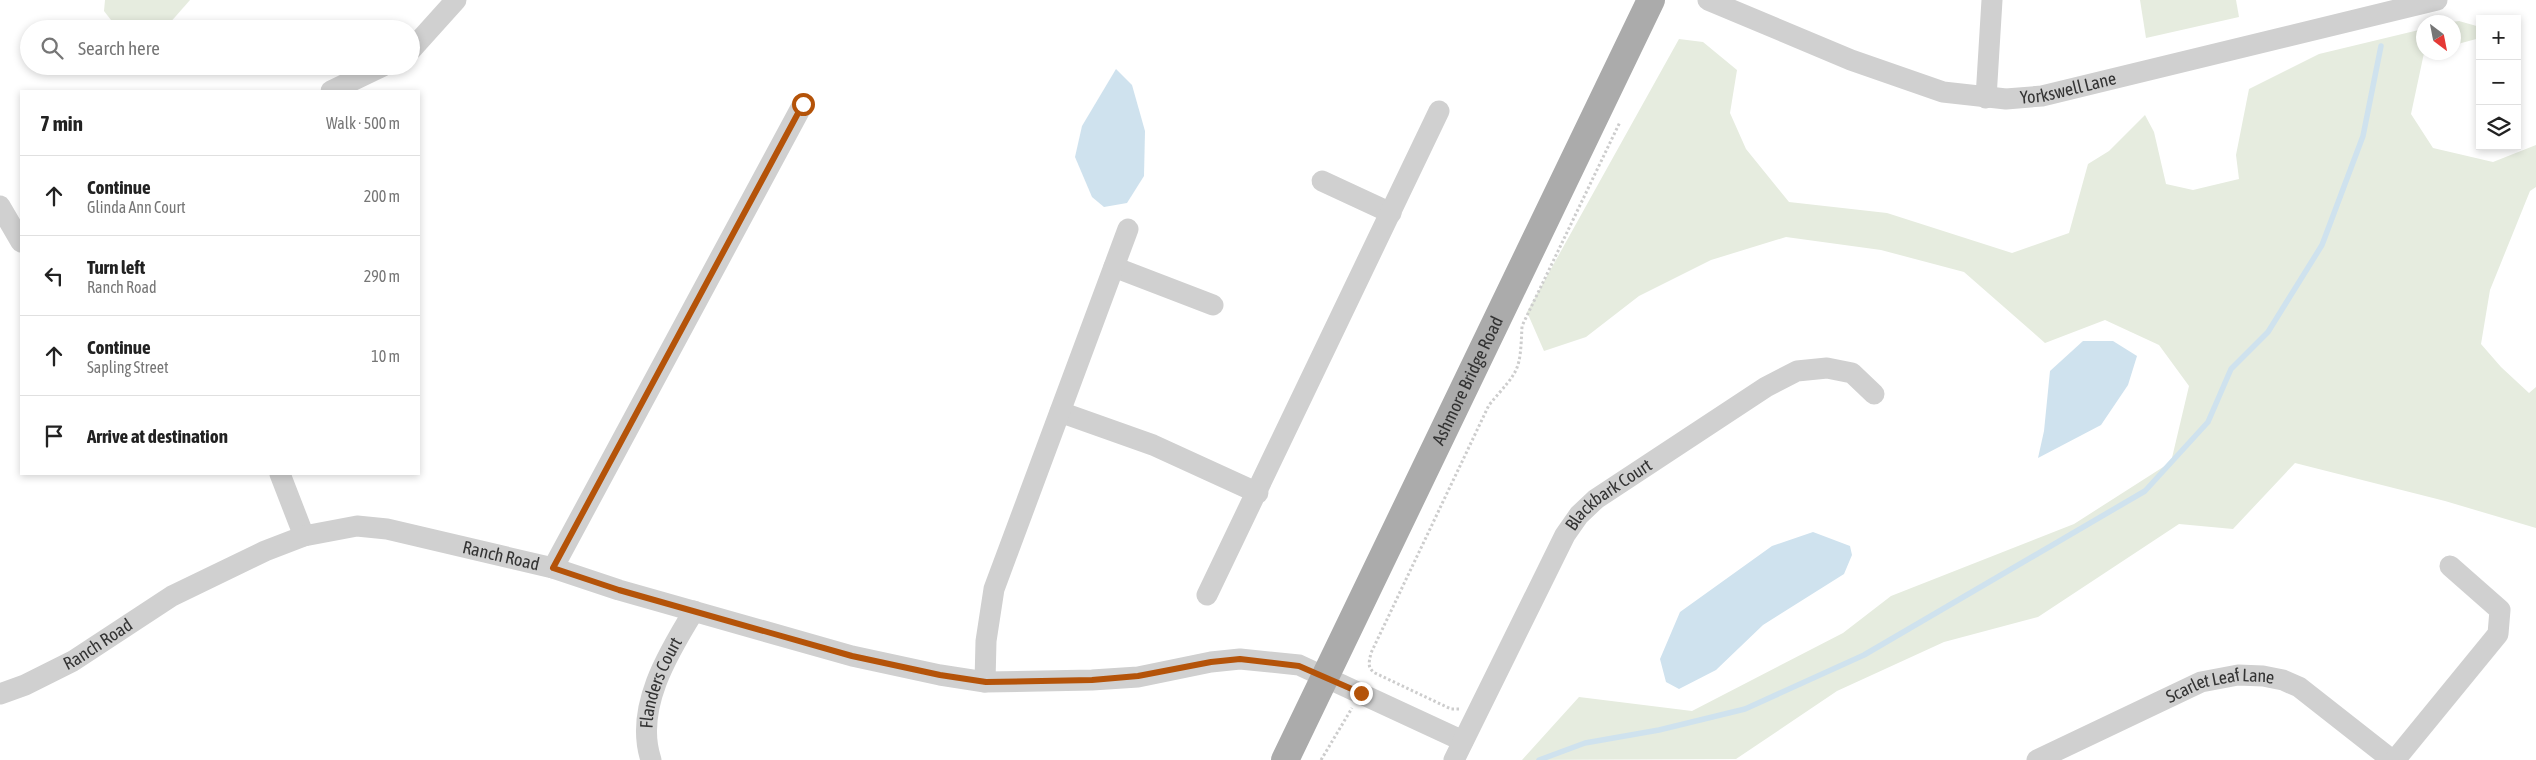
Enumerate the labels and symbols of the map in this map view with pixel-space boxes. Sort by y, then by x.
north arrow [2416,15,2461,60]
street label: Yorkswell Lane [2019,67,2118,108]
route start [792,93,815,116]
street label: Ashmore Bridge Road [1427,313,1507,448]
street label: Blackbark Court [1560,454,1655,534]
street label: Ranch Road [461,536,542,574]
street label: Ranch Road [60,614,136,674]
street label: Flanders Court [635,633,686,729]
street label: Scarlet Leaf Lane [2163,664,2276,707]
route end [1350,682,1373,705]

